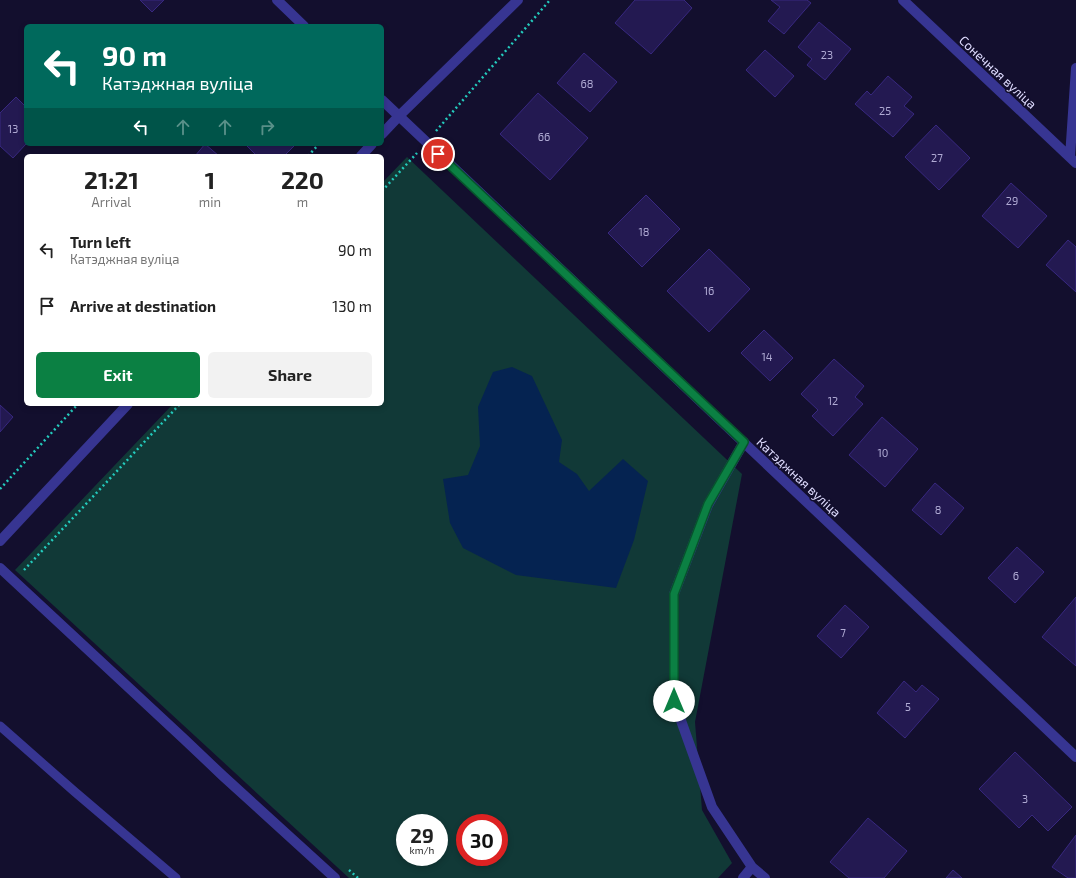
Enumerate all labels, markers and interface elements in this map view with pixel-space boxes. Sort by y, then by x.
street label: Сонечная вуліца [956,32,1040,112]
text: 90 m [102,38,167,72]
icon: left [36,40,88,92]
house number: 23 [821,48,833,61]
text: Катэджная вуліца [102,72,254,94]
house number: 68 [581,77,593,90]
house number: 25 [879,104,891,117]
icon: left [130,116,152,138]
icon: ahead [172,116,194,138]
icon: ahead [214,116,236,138]
icon: right [256,116,278,138]
house number: 13 [8,122,18,135]
house number: 66 [538,130,550,143]
pin [421,137,455,171]
icon: arrive [427,143,449,165]
house number: 27 [931,151,943,164]
text: 21:21 [84,165,139,194]
text: 1 [205,165,215,194]
text: 220 [281,165,324,194]
text: Arrival [92,194,131,210]
text: min [199,194,221,210]
text: m [297,194,308,210]
house number: 29 [1006,194,1018,207]
house number: 18 [638,225,650,238]
text: Turn left [70,233,131,251]
icon: left [36,239,58,261]
text: 90 m [338,241,372,259]
text: Катэджная вуліца [70,251,179,267]
house number: 16 [704,284,714,297]
icon: arrive [36,295,58,317]
text: Arrive at destination [70,297,216,315]
text: 130 m [332,297,372,315]
house number: 14 [761,350,773,363]
button: Exit [36,352,200,398]
button: Share [208,352,372,398]
house number: 12 [828,394,838,407]
street label: Катэджная вуліца [754,434,844,520]
house number: 10 [877,446,889,459]
house number: 8 [935,503,941,516]
house number: 6 [1013,569,1019,582]
house number: 7 [840,626,846,639]
position arrow [653,680,695,722]
house number: 5 [905,700,911,713]
house number: 3 [1022,792,1028,805]
speed limit sign: 30 [456,814,508,866]
text: 29 [410,823,434,847]
text: km/h [410,844,434,856]

